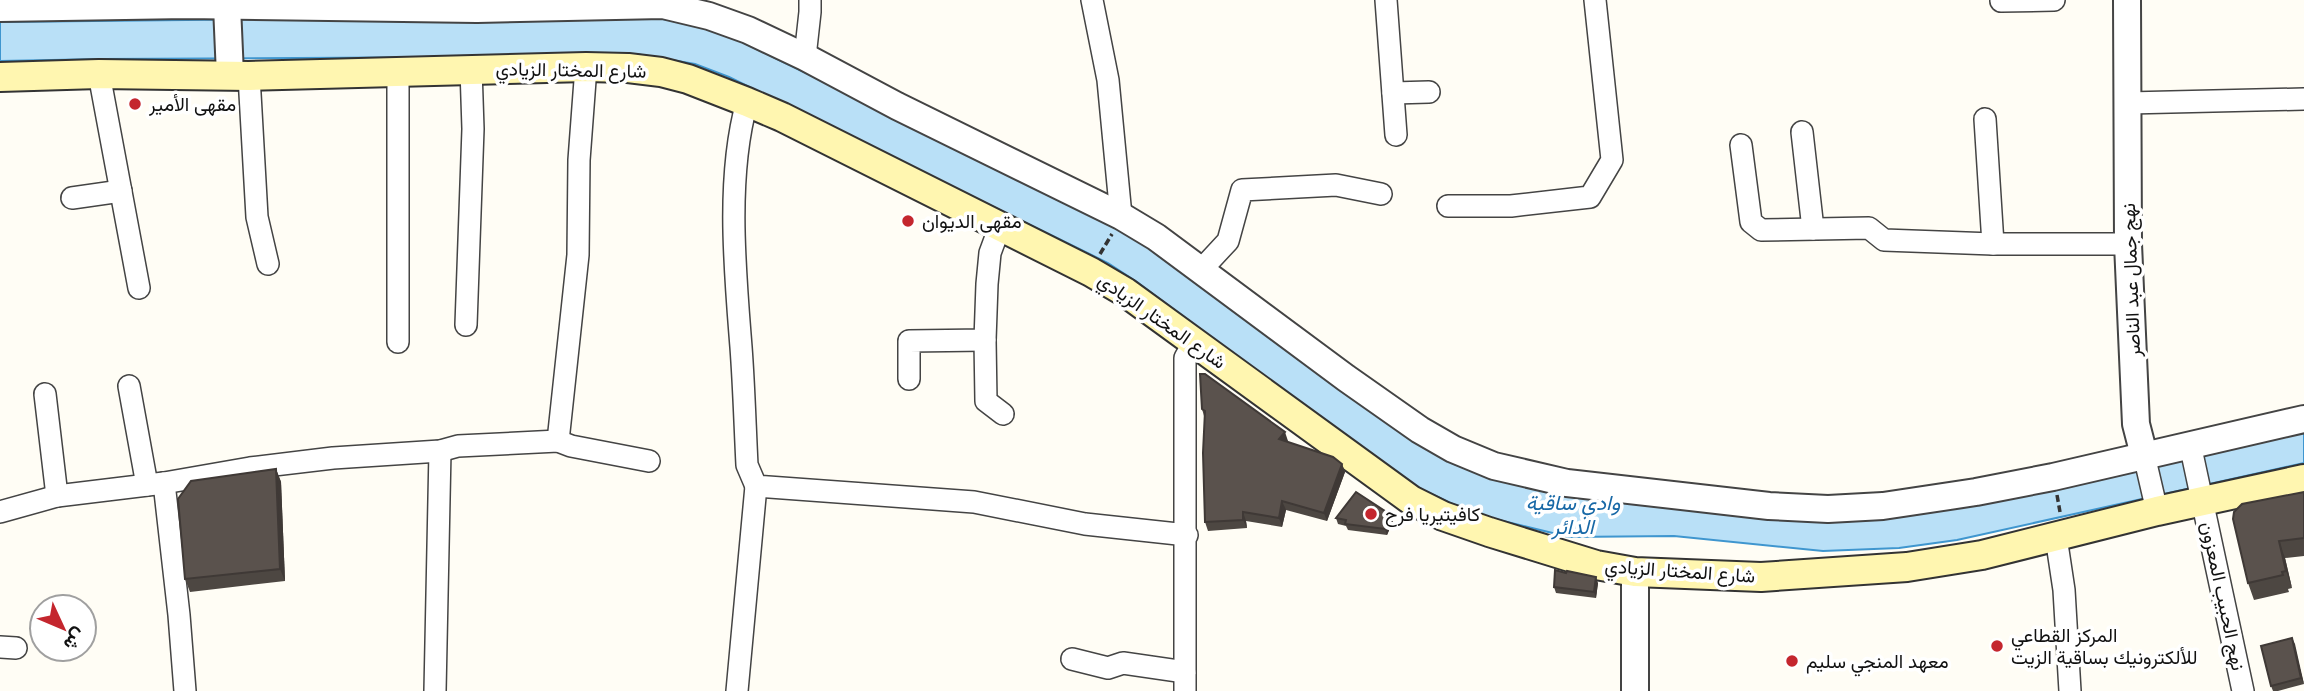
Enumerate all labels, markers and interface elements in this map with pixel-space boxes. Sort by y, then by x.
street label: شارع المختار الزيادي [495,57,647,87]
place label: مقهى الأمير [148,93,236,116]
marker: مقهى الأمير [127,96,143,112]
street label: نهج جمال عبد الناصر [2117,202,2147,358]
place label: مقهى الديوان [922,210,1022,233]
marker: مقهى الديوان [900,213,916,229]
street label: شارع المختار الزيادي [1091,268,1230,377]
water label: وادي ساقية الدائر [1526,491,1621,540]
place label: كافيتيريا فرح [1385,503,1480,527]
marker: كافيتيريا فرح [1363,506,1379,522]
street label: نهج الحبيب المعزون [2194,519,2250,673]
street label: شارع المختار الزيادي [1604,554,1756,592]
north arrow [28,593,98,663]
text: ش [59,623,91,656]
place label: المركز القطاعي للألكترونيك بساقية الزيت [2011,624,2197,669]
marker: المركز القطاعي للألكترونيك بساقية الزيت [1989,638,2005,654]
place label: معهد المنجي سليم [1806,650,1949,677]
marker: معهد المنجي سليم [1784,653,1800,669]

